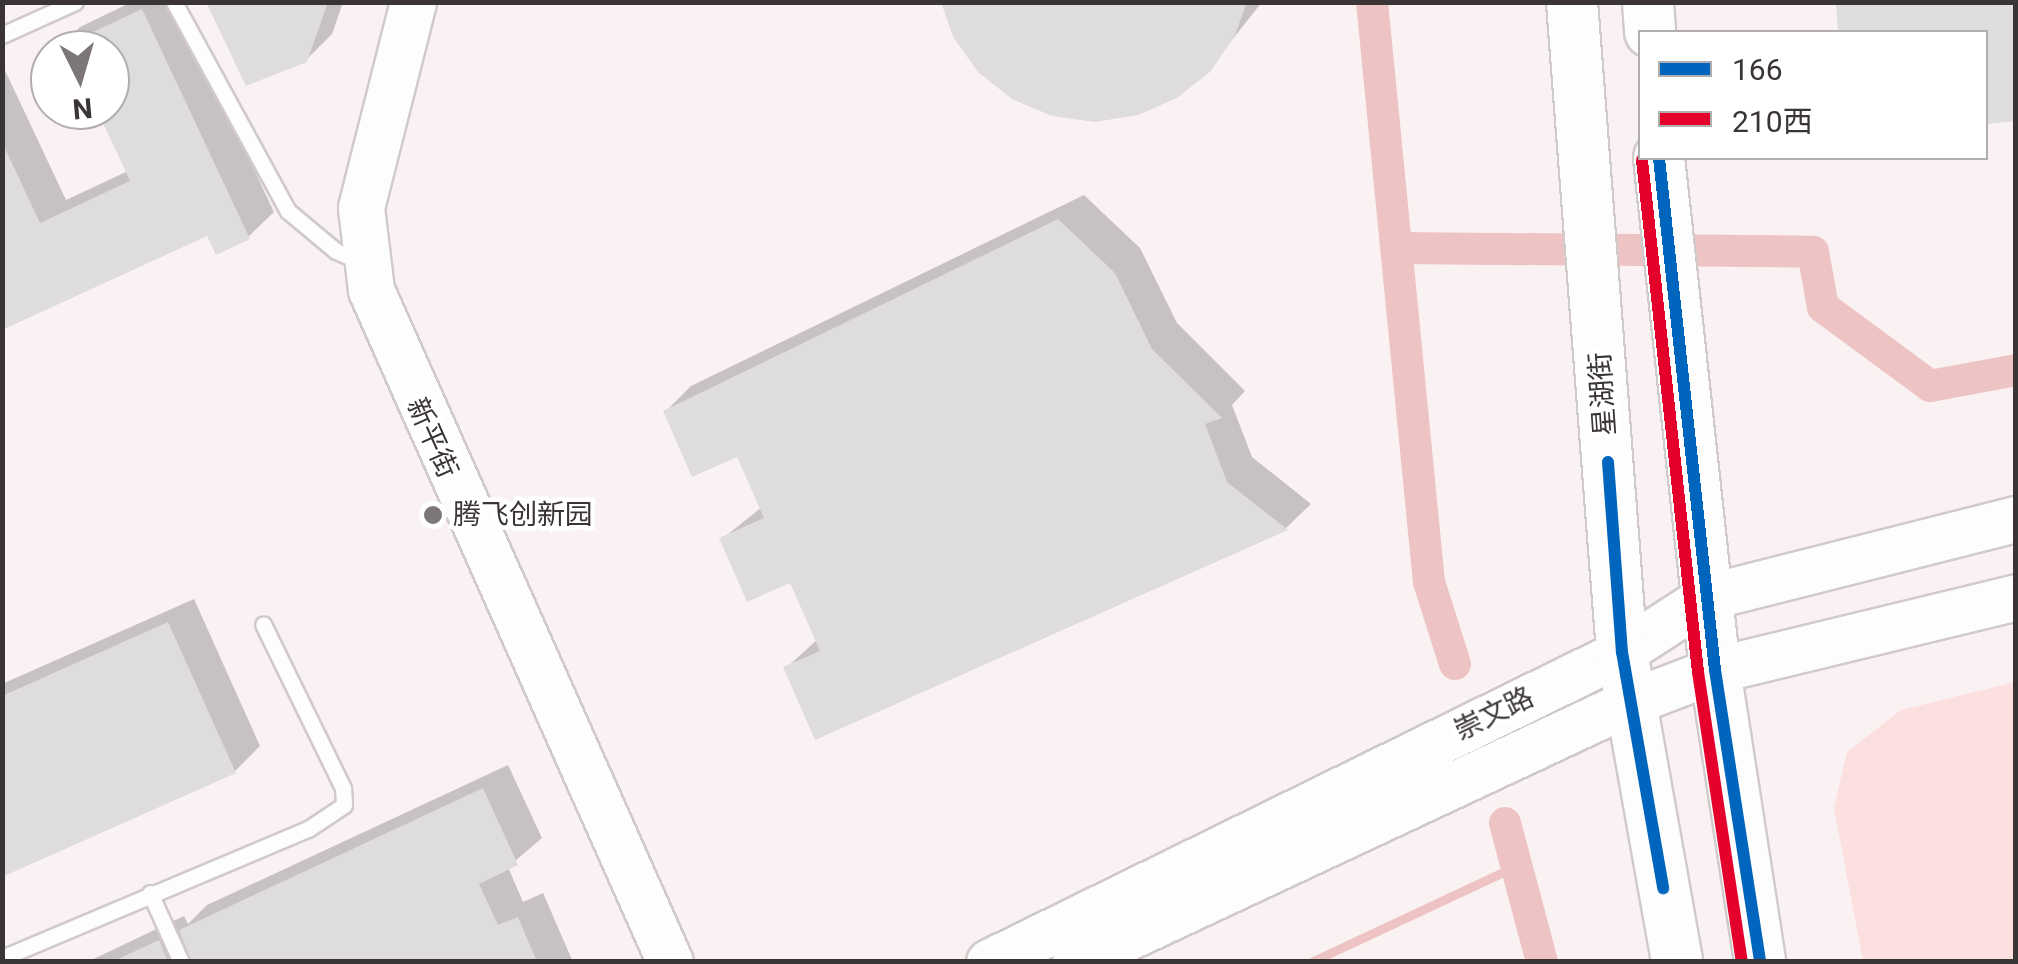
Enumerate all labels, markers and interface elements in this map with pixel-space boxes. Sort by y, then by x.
north arrow [30,30,130,130]
legend [1638,30,1988,160]
text: 166 [1732,52,1783,87]
text: N [71,91,94,126]
text: 210西 [1732,104,1813,139]
street label: 星湖街 [1583,351,1623,437]
street label: 新平街 [400,393,464,483]
place label: 腾飞创新园 [453,498,593,532]
marker: 腾飞创新园 [422,504,444,526]
street label: 崇文路 [1449,680,1539,748]

